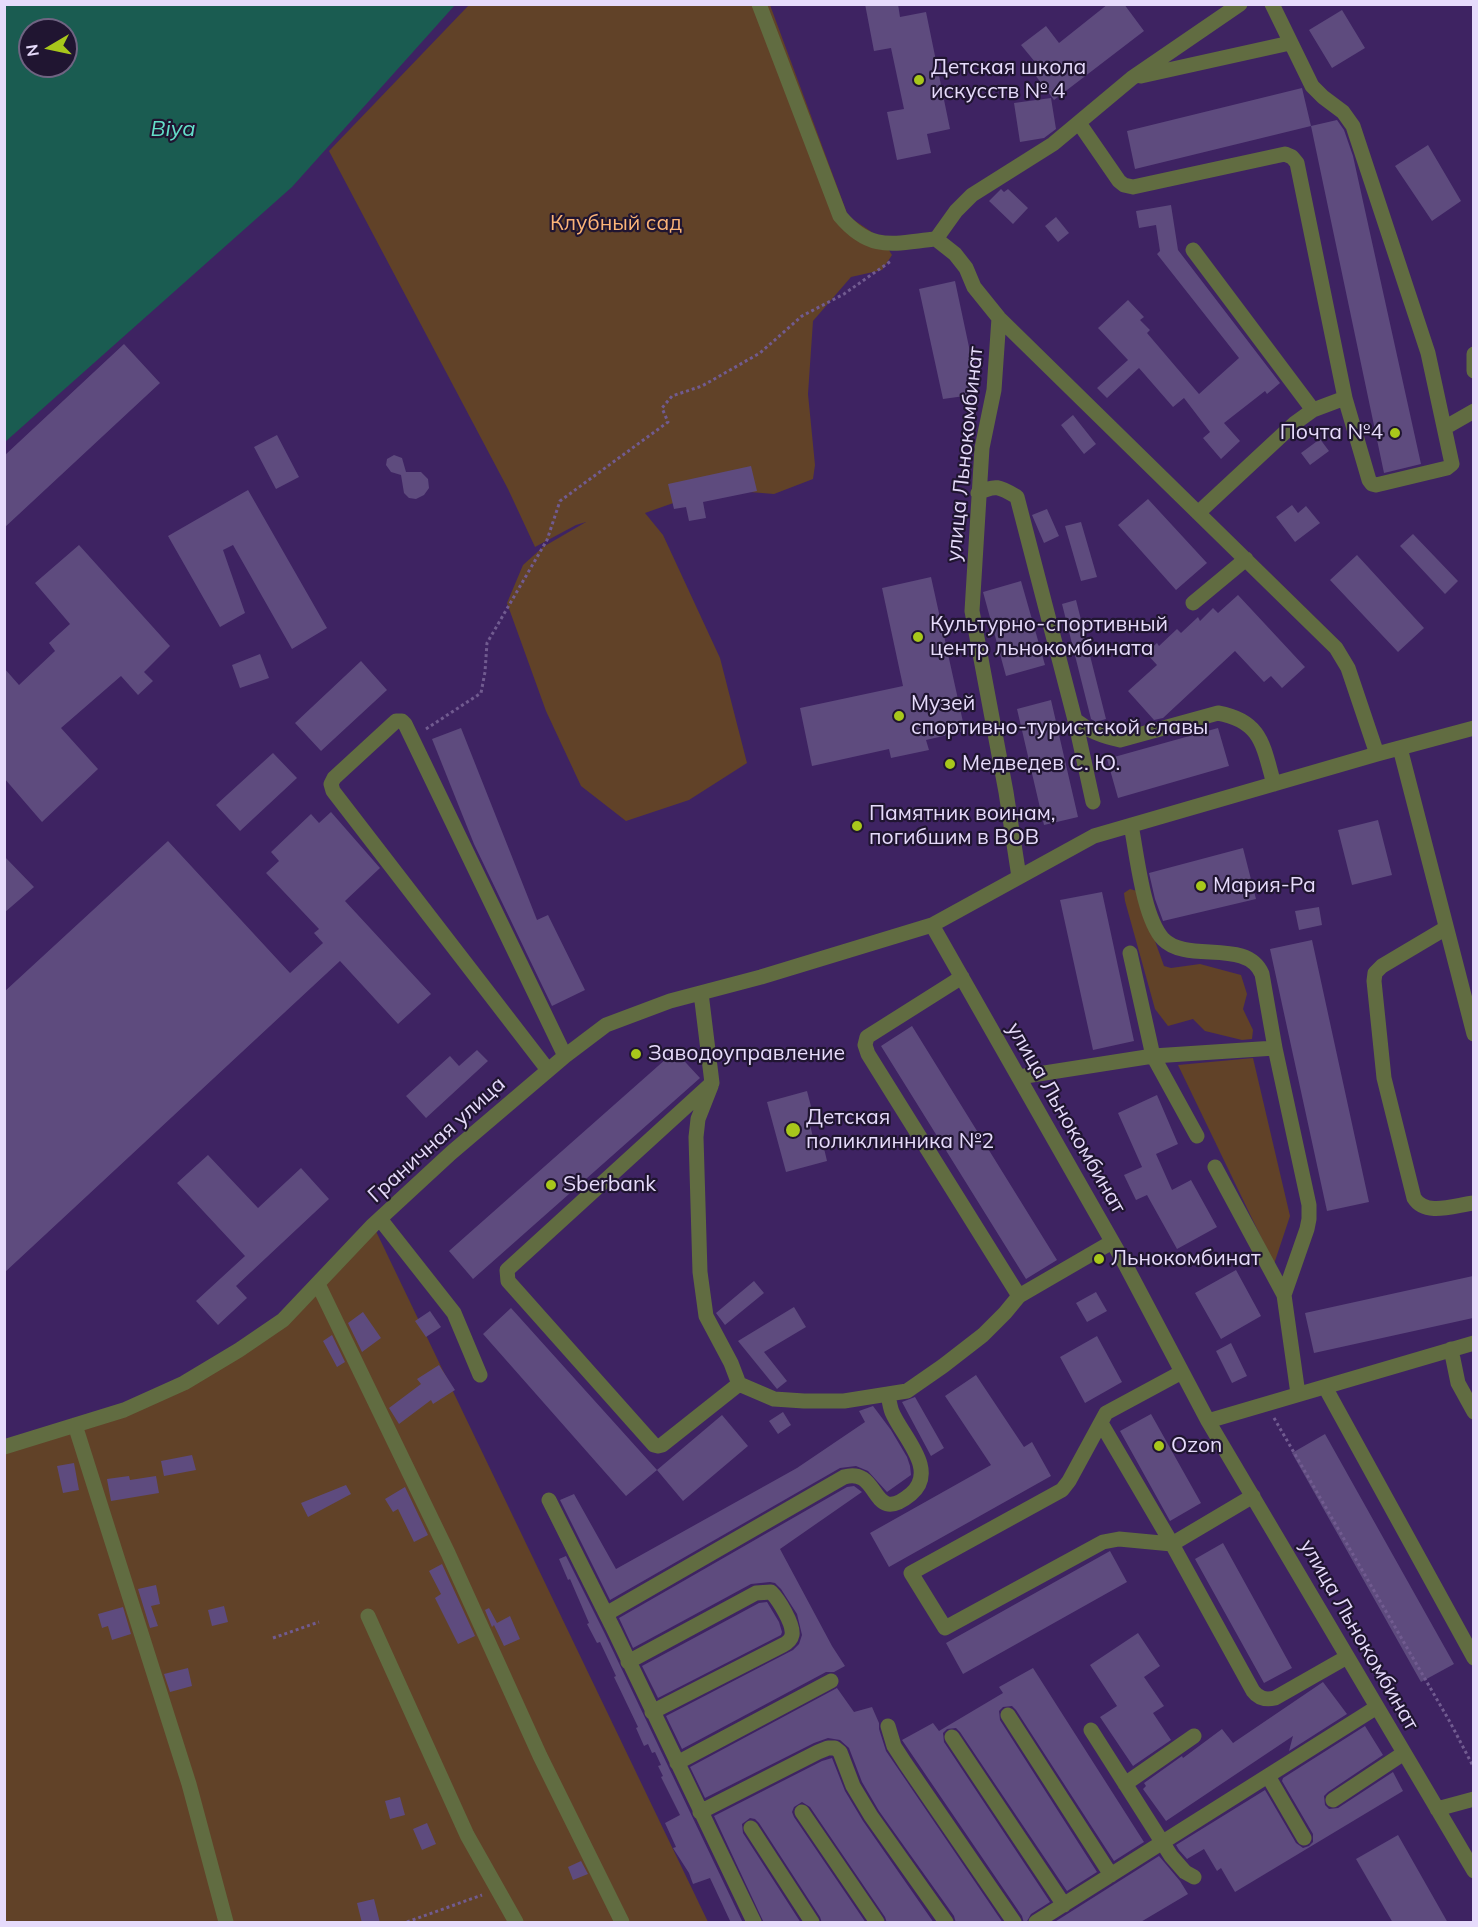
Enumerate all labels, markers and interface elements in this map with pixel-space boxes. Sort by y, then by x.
north arrow [18,18,78,78]
text: N [21,43,43,58]
place label: Детская школа искусств № 4 [931,55,1086,105]
marker: Детская школа искусств № 4 [912,73,926,87]
water label: Biya [151,116,195,142]
park label: Клубный сад [550,211,682,237]
street label: улица Льнокомбинат [941,345,989,563]
place label: Почта №4 [1280,420,1383,446]
marker: Почта №4 [1388,426,1402,440]
place label: Культурно-спортивный центр льнокомбината [930,612,1168,662]
marker: Культурно-спортивный центр льнокомбината [911,630,925,644]
place label: Музей спортивно-туристской славы [911,691,1208,741]
marker: Музей спортивно-туристской славы [892,709,906,723]
place label: Медведев С. Ю. [962,751,1120,777]
marker: Медведев С. Ю. [943,757,957,771]
place label: Памятник воинам, погибшим в ВОВ [869,801,1056,851]
marker: Памятник воинам, погибшим в ВОВ [850,819,864,833]
place label: Мария-Ра [1213,873,1316,899]
marker: Мария-Ра [1194,879,1208,893]
street label: улица Льнокомбинат [1001,1018,1131,1218]
place label: Заводоуправление [648,1041,845,1067]
marker: Заводоуправление [629,1047,643,1061]
street label: Граничная улица [363,1072,511,1208]
place label: Детская поликлинника №2 [806,1105,994,1155]
marker: Детская поликлинника №2 [784,1121,802,1139]
place label: Sberbank [563,1172,656,1198]
marker: Sberbank [544,1178,558,1192]
place label: Льнокомбинат [1111,1246,1261,1272]
marker: Льнокомбинат [1092,1252,1106,1266]
place label: Ozon [1171,1433,1222,1459]
marker: Ozon [1152,1439,1166,1453]
street label: улица Льнокомбинат [1294,1535,1424,1735]

